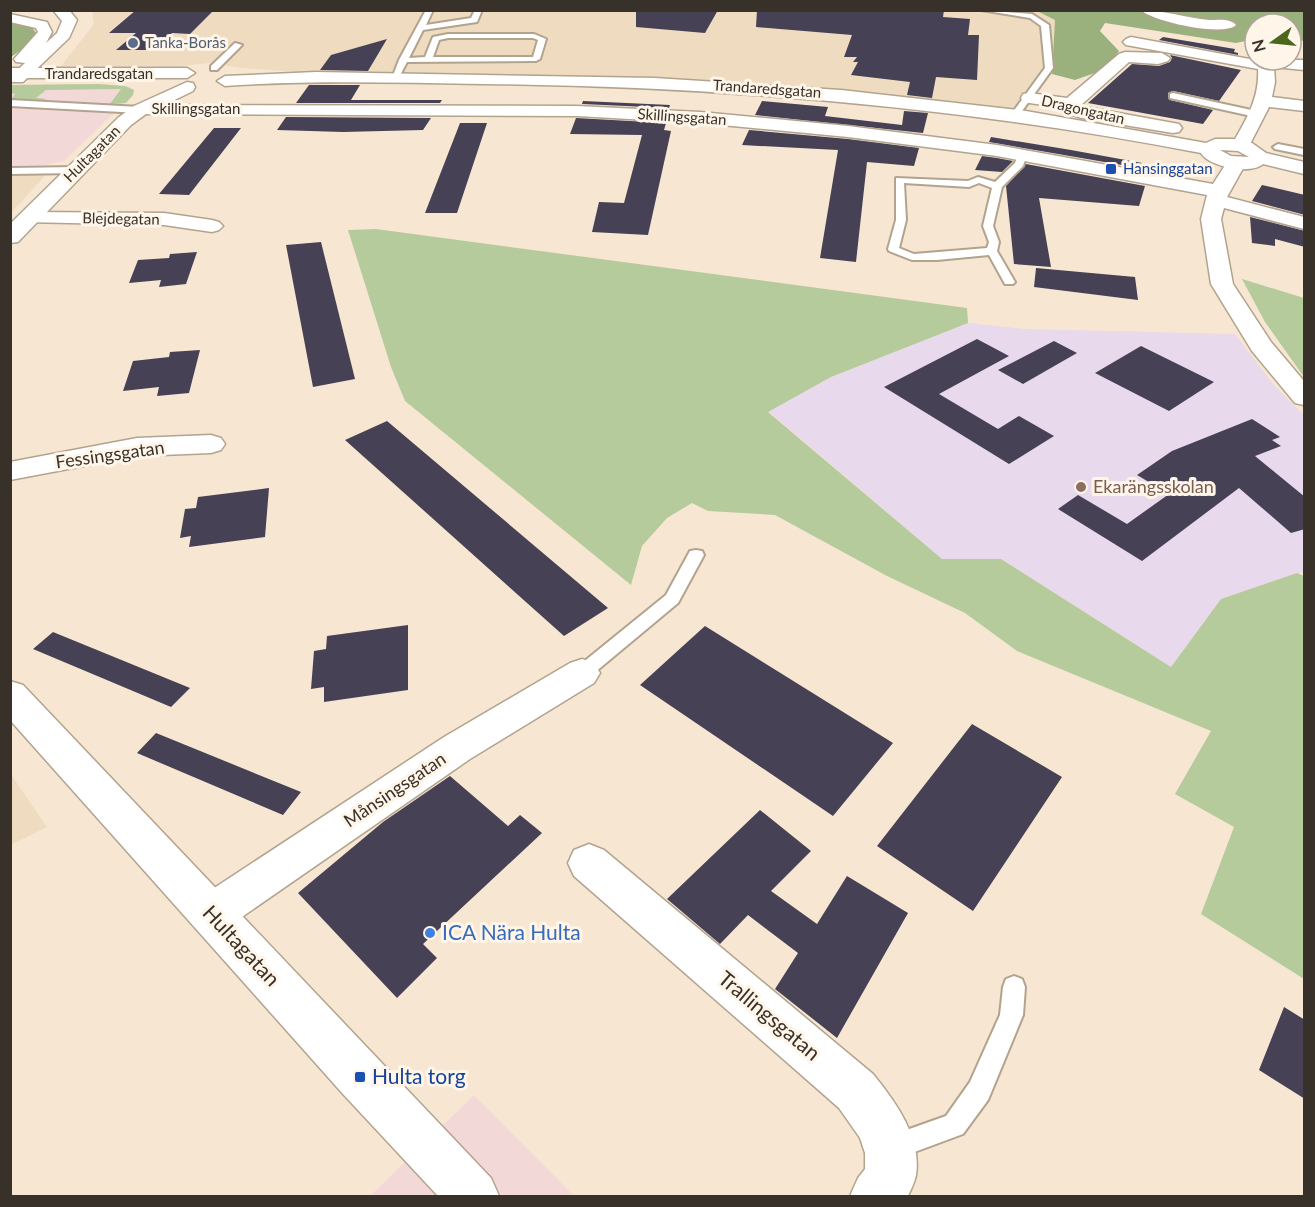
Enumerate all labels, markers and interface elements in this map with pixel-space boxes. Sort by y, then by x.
north arrow [1243,12,1303,72]
place label: Tanka-Borås [145,33,226,51]
marker: Tanka-Borås [126,36,140,50]
text: N [1247,38,1269,54]
street label: Trandaredsgatan [45,64,153,82]
street label: Trandaredsgatan [712,75,822,101]
street label: Dragongatan [1040,91,1127,127]
street label: Skillingsgatan [152,99,240,117]
street label: Skillingsgatan [637,104,727,128]
street label: Hultagatan [59,121,123,185]
place label: Hansinggatan [1123,159,1213,177]
marker: Hansinggatan [1104,162,1118,176]
street label: Blejdegatan [82,208,160,228]
street label: Fessingsgatan [54,435,166,473]
place label: Ekarängsskolan [1093,475,1214,497]
marker: Ekarängsskolan [1074,480,1088,494]
street label: Månsingsgatan [339,747,450,831]
street label: Hultagatan [198,899,286,991]
place label: ICA Nära Hulta [442,919,581,944]
marker: ICA Nära Hulta [423,926,437,940]
street label: Trallingsgatan [714,965,826,1065]
place label: Hulta torg [372,1063,466,1088]
marker: Hulta torg [353,1070,367,1084]

